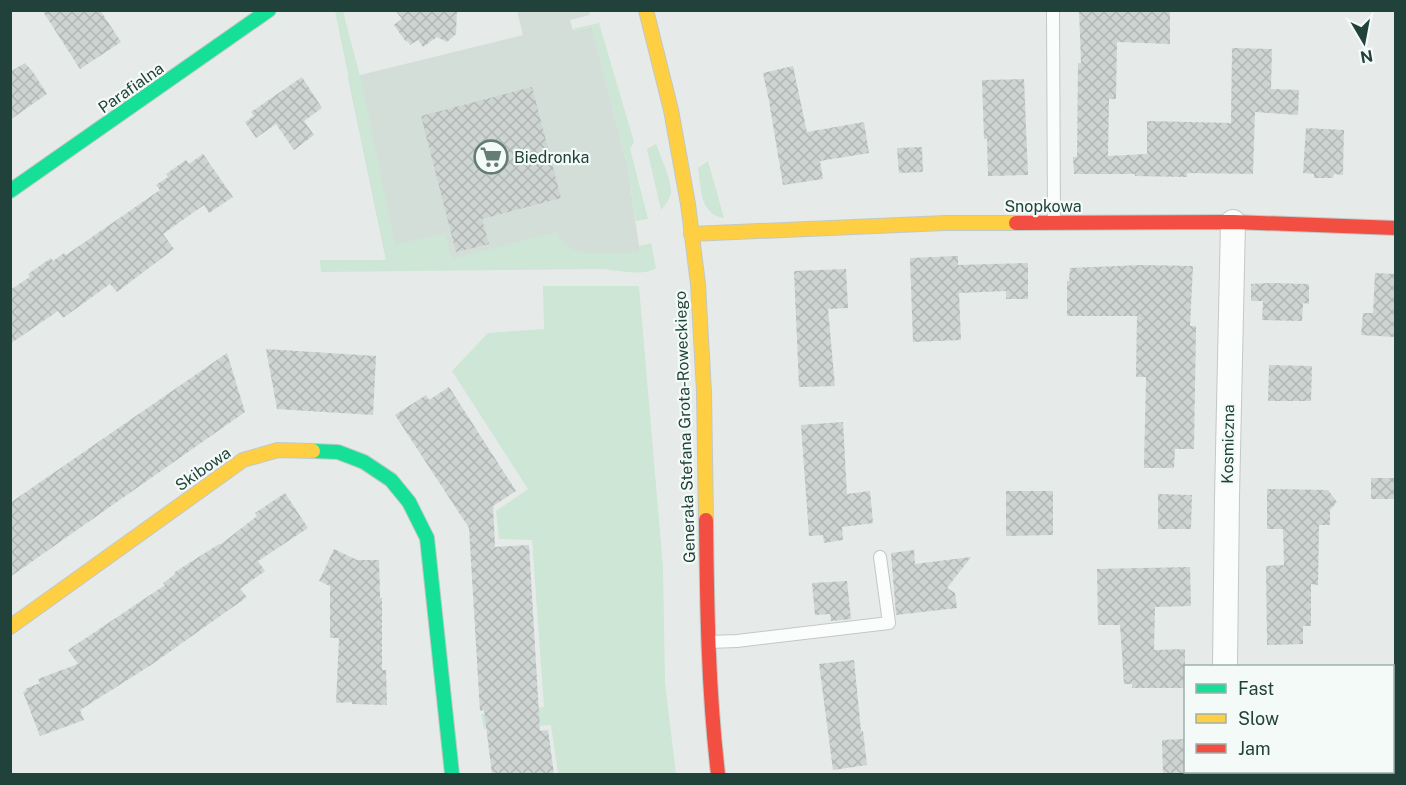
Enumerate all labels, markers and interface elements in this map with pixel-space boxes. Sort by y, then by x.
north arrow [1334,12,1394,72]
text: N [1359,46,1374,67]
street label: Parafialna [95,59,167,117]
supermarket icon: Biedronka [473,139,509,175]
place label: Biedronka [514,148,589,167]
street label: Snopkowa [1004,197,1082,216]
street label: Generała Stefana Grota-Roweckiego [671,291,699,563]
street label: Kosmiczna [1218,404,1238,484]
street label: Skibowa [172,443,234,495]
legend [1184,665,1394,773]
text: Fast [1238,678,1274,699]
text: Slow [1238,708,1279,729]
text: Jam [1238,738,1271,759]

